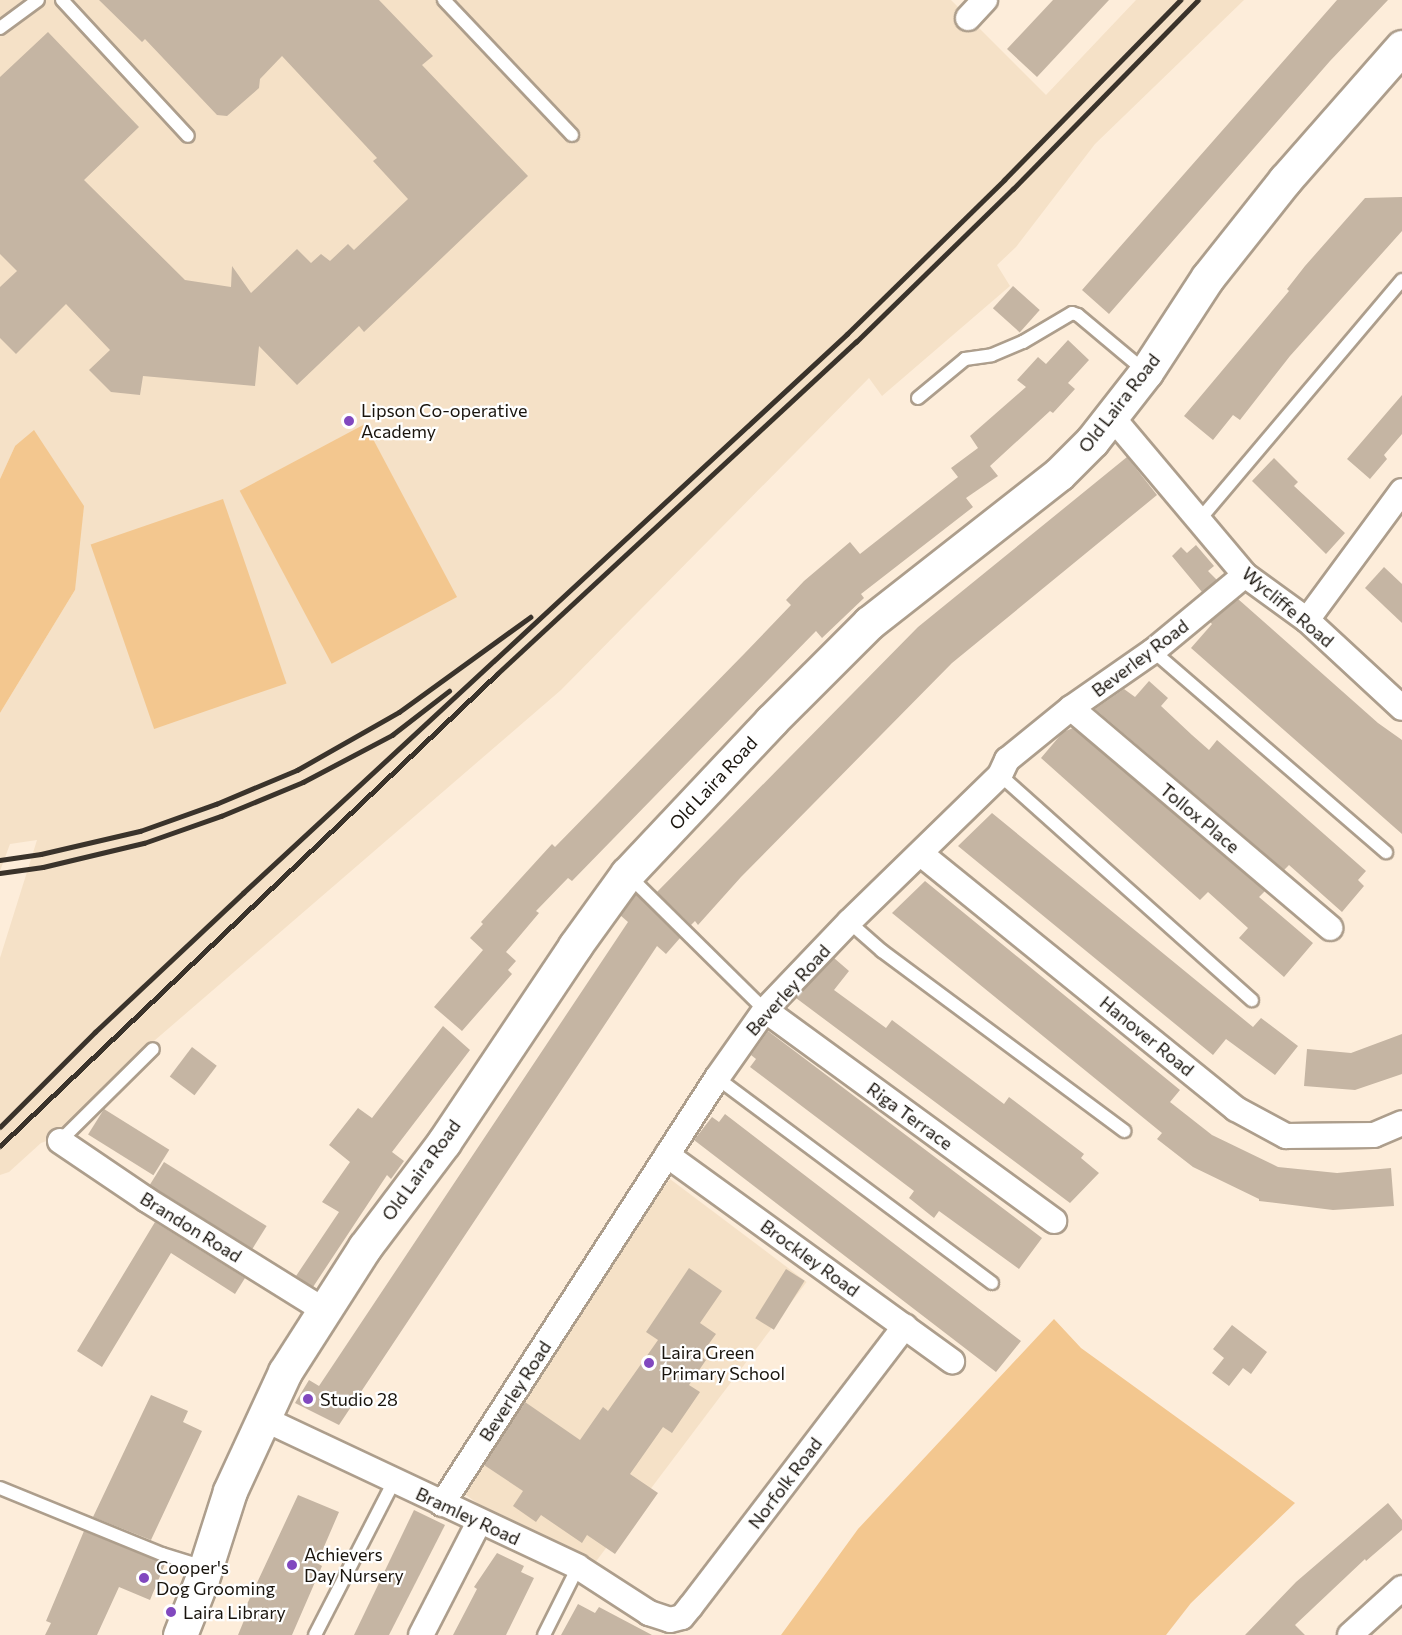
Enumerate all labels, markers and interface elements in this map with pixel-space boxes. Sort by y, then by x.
street label: Old Laira Road [1074,349,1164,457]
place label: Lipson Co-operative Academy [361,400,528,442]
marker: Lipson Co-operative Academy [342,414,356,428]
street label: Wycliffe Road [1238,562,1338,652]
street label: Beverley Road [1088,615,1192,701]
street label: Old Laira Road [664,732,762,834]
street label: Tollox Place [1156,779,1244,857]
street label: Beverley Road [741,940,835,1040]
street label: Hanover Road [1096,992,1198,1080]
street label: Riga Terrace [863,1078,957,1154]
street label: Old Laira Road [377,1115,465,1225]
street label: Brandon Road [136,1187,246,1267]
street label: Brockley Road [757,1215,863,1301]
street label: Beverley Road [475,1337,555,1445]
place label: Laira Green Primary School [661,1342,785,1384]
marker: Laira Green Primary School [642,1356,656,1370]
place label: Studio 28 [320,1388,398,1410]
marker: Studio 28 [301,1392,315,1406]
street label: Norfolk Road [744,1433,826,1533]
street label: Bramley Road [413,1482,523,1550]
place label: Achievers Day Nursery [304,1544,404,1586]
place label: Cooper's Dog Grooming [156,1557,275,1600]
marker: Achievers Day Nursery [285,1558,299,1572]
marker: Cooper's Dog Grooming [137,1571,151,1585]
place label: Laira Library [183,1601,286,1623]
marker: Laira Library [164,1605,178,1619]

